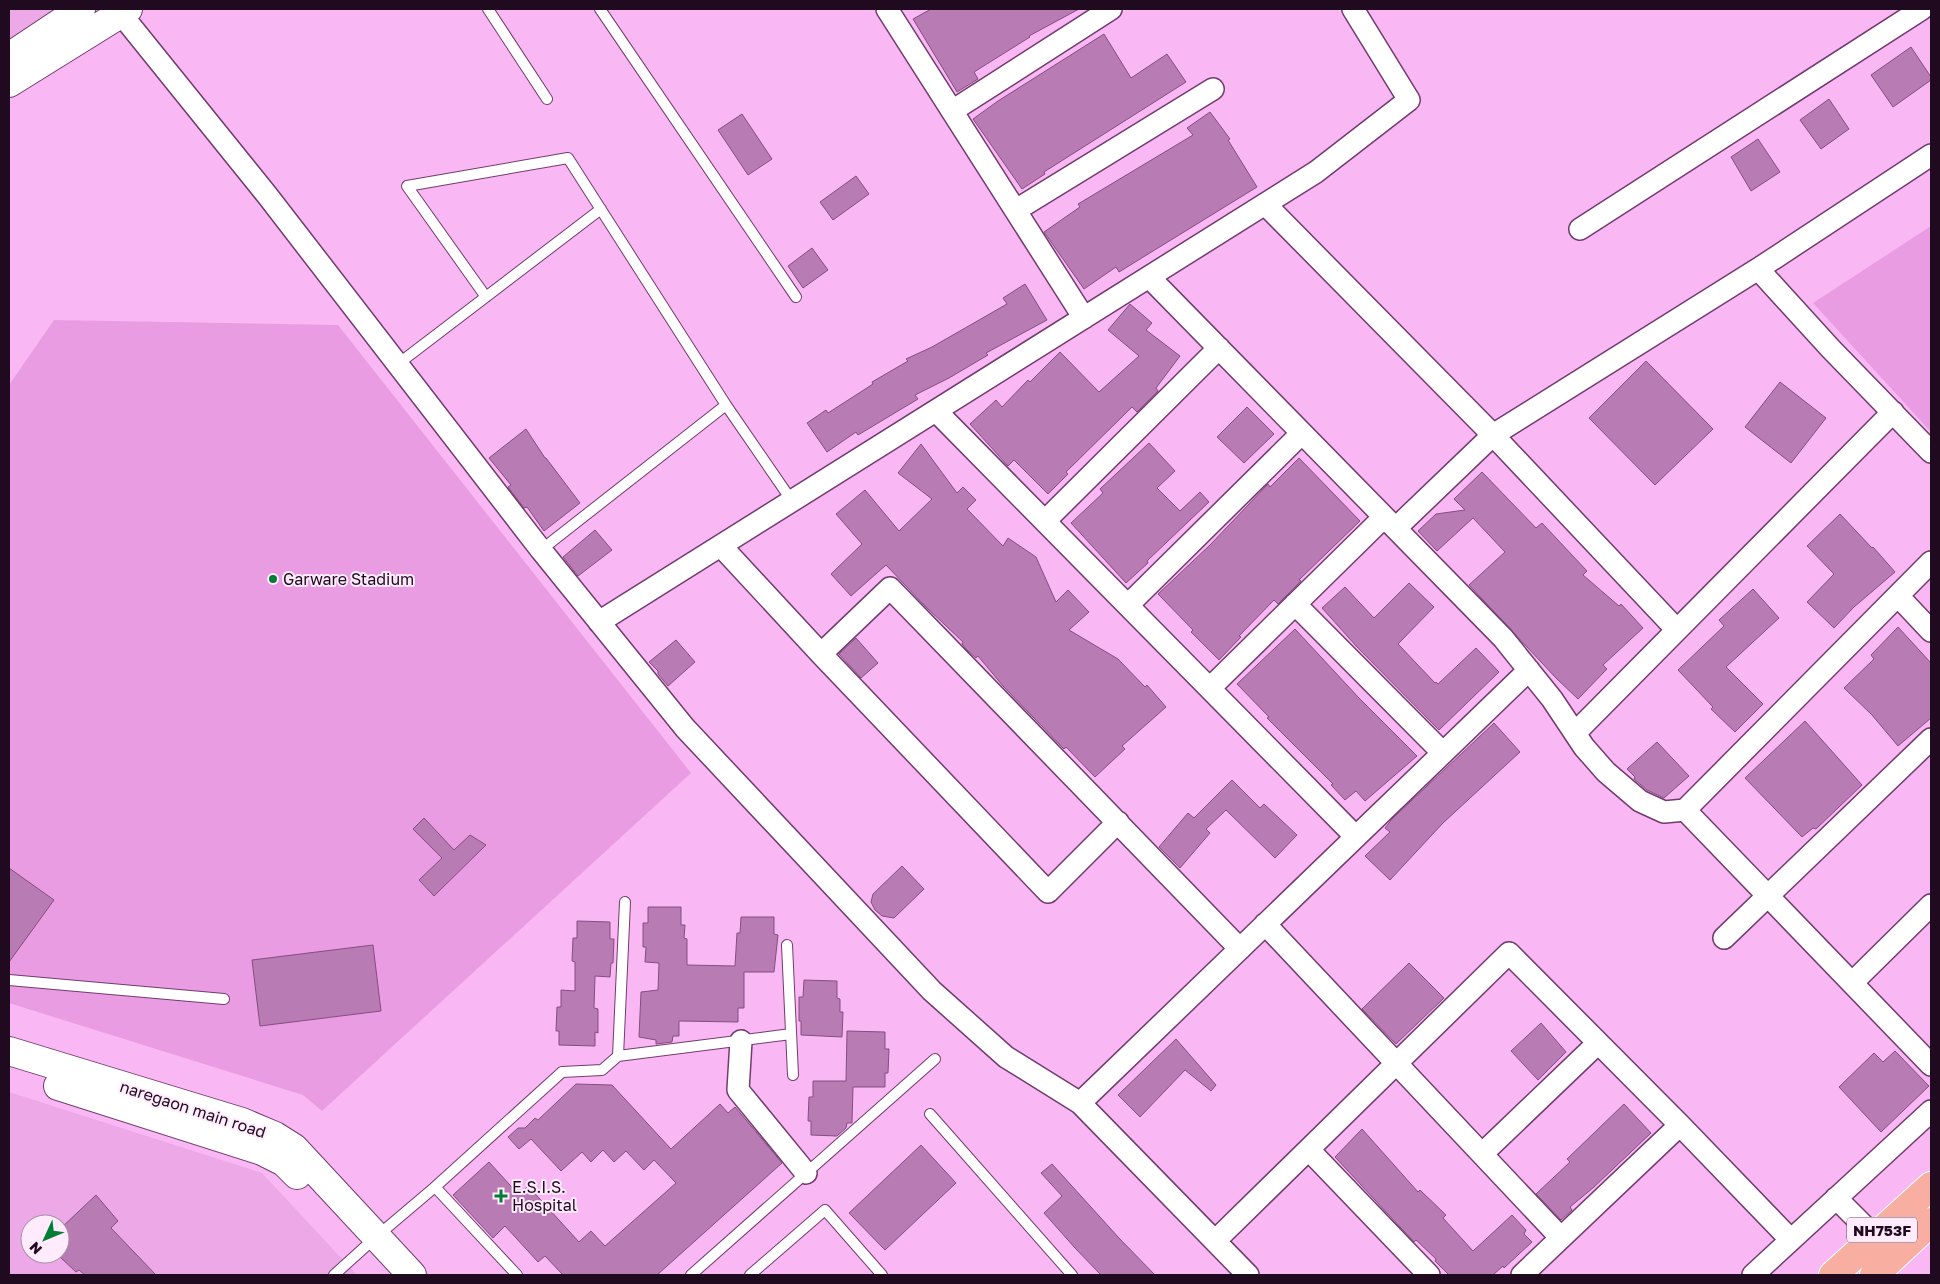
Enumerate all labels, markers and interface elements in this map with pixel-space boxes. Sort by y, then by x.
place label: Garware Stadium [283,569,414,589]
marker: Garware Stadium [267,573,279,585]
street label: naregaon main road [117,1076,269,1142]
place label: E.S.I.S. Hospital [512,1177,577,1215]
marker: E.S.I.S. Hospital [494,1189,508,1203]
north arrow [20,1214,70,1264]
road number: NH753F [1847,1218,1917,1242]
text: N [25,1239,45,1258]

